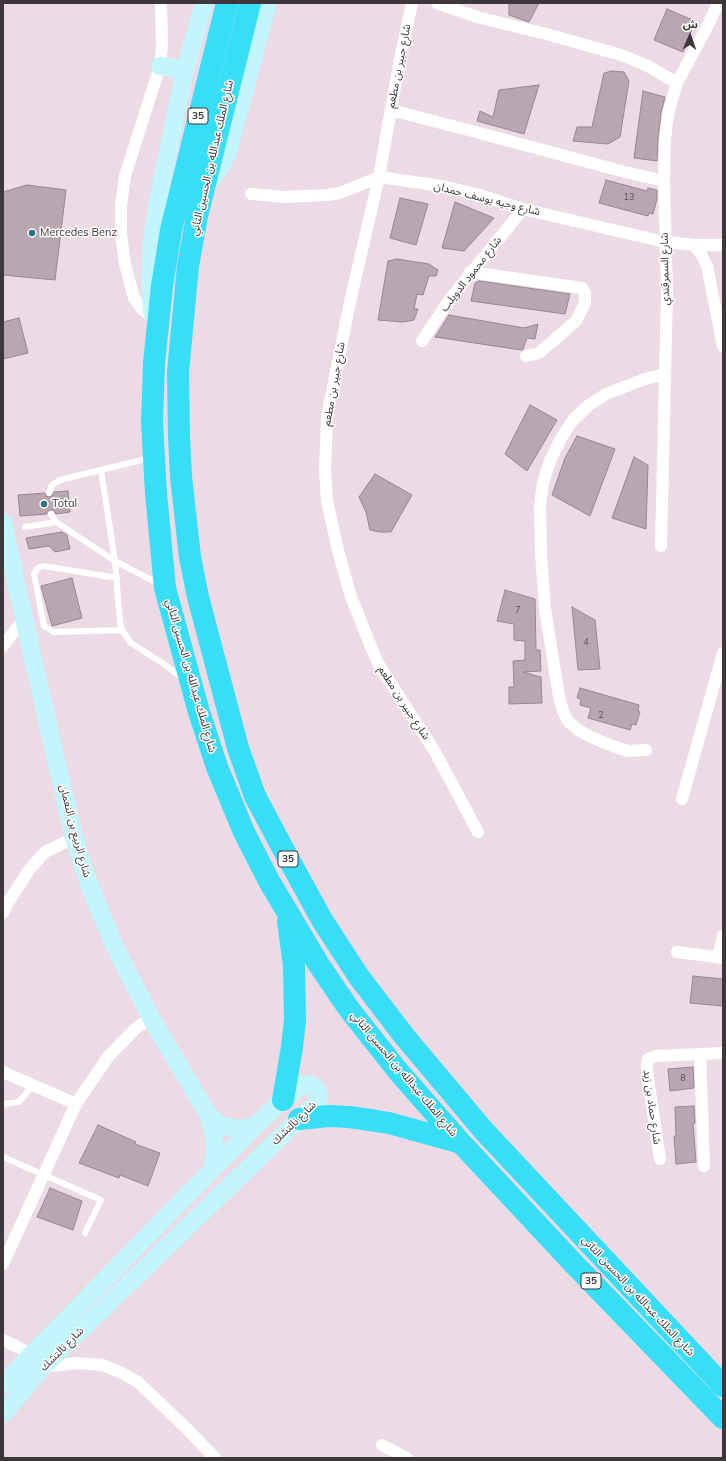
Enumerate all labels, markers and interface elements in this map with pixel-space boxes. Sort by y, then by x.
north arrow [670,16,710,56]
text: ش [683,17,698,31]
street label: شارع جبير بن مطعم [384,23,414,109]
street label: شارع الملك عبدالله بن الحسين الثاني [188,79,236,237]
road number: 35 [188,108,208,124]
street label: شارع وجيه يوسف حمدان [433,179,541,219]
house number: 13 [624,192,634,202]
place label: Mercedes Benz [40,226,117,240]
marker: Mercedes Benz [27,228,37,238]
street label: شارع السمرقندي [658,233,672,305]
street label: شارع محمود الدويلب [438,234,504,314]
street label: شارع جبير بن مطعم [320,341,348,427]
place label: Total [52,497,77,511]
marker: Total [39,499,49,509]
street label: شارع الملك عبدالله بن الحسين الثاني [163,598,219,754]
house number: 7 [515,605,521,615]
house number: 4 [583,637,589,647]
street label: شارع جبير بن مطعم [375,664,433,742]
house number: 2 [598,710,604,720]
street label: شارع الربيع بن النعمان [56,783,94,879]
road number: 35 [278,851,298,867]
street label: شارع الملك عبدالله بن الحسين الثاني [348,1009,460,1139]
street label: شارع حماد بن زيد [640,1069,664,1145]
house number: 8 [680,1073,686,1083]
street label: شارع نالتشك [269,1098,319,1148]
street label: شارع الملك عبدالله بن الحسين الثاني [579,1233,697,1359]
road number: 35 [581,1273,601,1289]
street label: شارع نالتشك [37,1324,87,1374]

